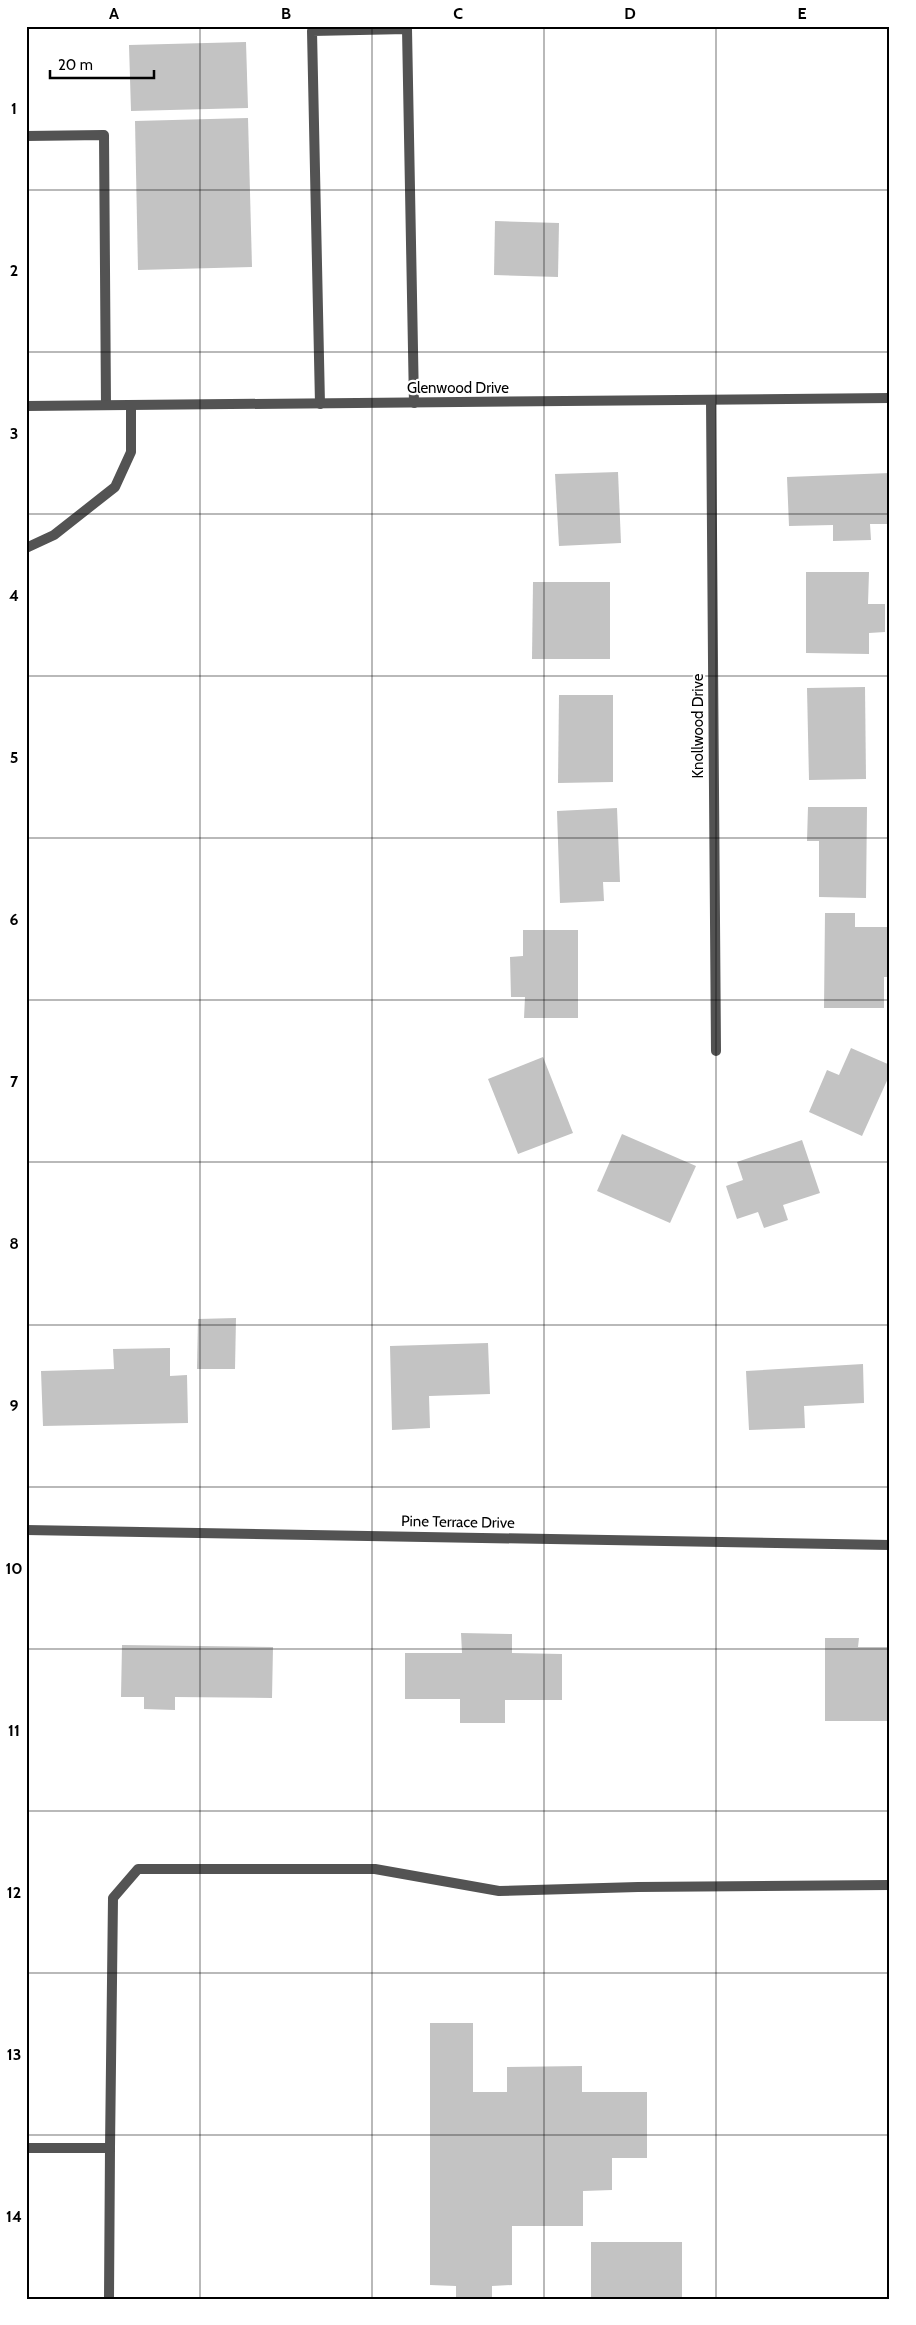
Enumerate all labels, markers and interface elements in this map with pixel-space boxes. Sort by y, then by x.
text: A [109,4,119,23]
text: B [281,4,291,23]
text: C [453,4,463,23]
text: D [624,4,636,23]
text: E [797,4,807,23]
scale bar [50,48,154,80]
text: 20 m [58,56,93,74]
text: 1 [11,99,17,118]
text: 2 [10,261,18,280]
street label: Glenwood Drive [407,379,509,397]
text: 3 [10,424,18,443]
text: 4 [9,586,19,605]
street label: Knollwood Drive [689,673,707,778]
text: 5 [10,748,18,767]
text: 6 [10,910,19,929]
text: 7 [10,1072,19,1091]
text: 8 [9,1234,19,1253]
text: 9 [10,1396,19,1415]
street label: Pine Terrace Drive [401,1512,515,1532]
text: 10 [5,1559,23,1578]
text: 11 [8,1721,20,1740]
text: 12 [7,1883,21,1902]
text: 13 [7,2045,21,2064]
text: 14 [6,2207,22,2226]

